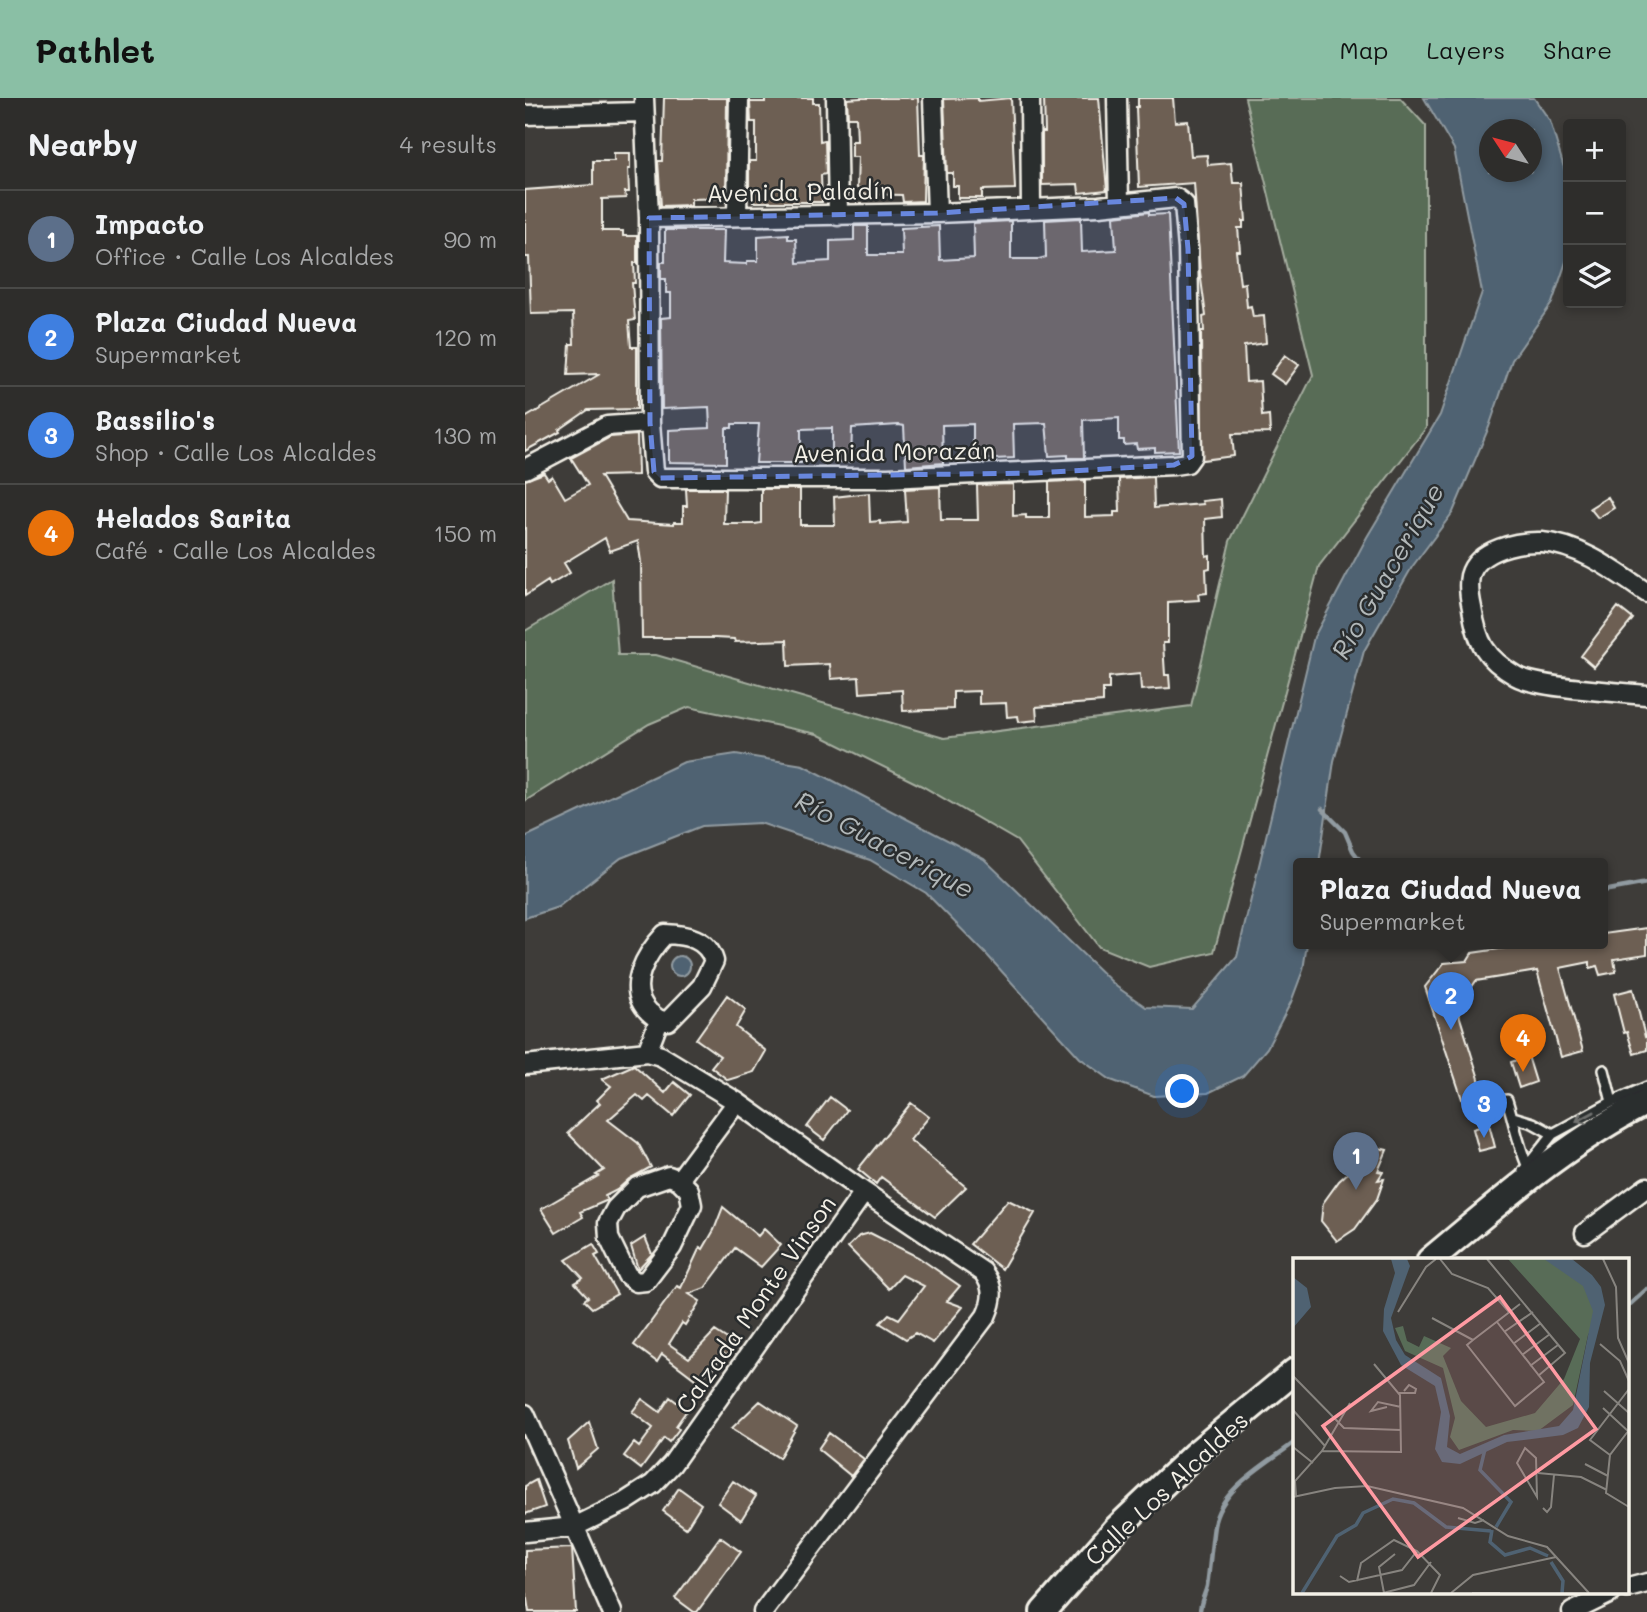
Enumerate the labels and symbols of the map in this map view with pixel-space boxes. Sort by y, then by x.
north arrow [1479,119,1542,182]
street label: Avenida Paladín [706,174,894,208]
street label: Avenida Morazán [793,434,995,468]
water label: Río Guacerique [1323,477,1451,665]
water label: Río Guacerique [790,783,980,905]
pin: 2 [1428,972,1474,1030]
pin: 4 [1500,1014,1546,1072]
your location [1165,1074,1199,1108]
pin: 3 [1461,1080,1507,1138]
one-way arrow [1576,1110,1596,1124]
pin: 1 [1333,1132,1379,1190]
street label: Calzada Monte Vinson [668,1189,842,1419]
inset map [1293,1258,1629,1594]
street label: Calle Los Alcaldes [1078,1404,1254,1572]

